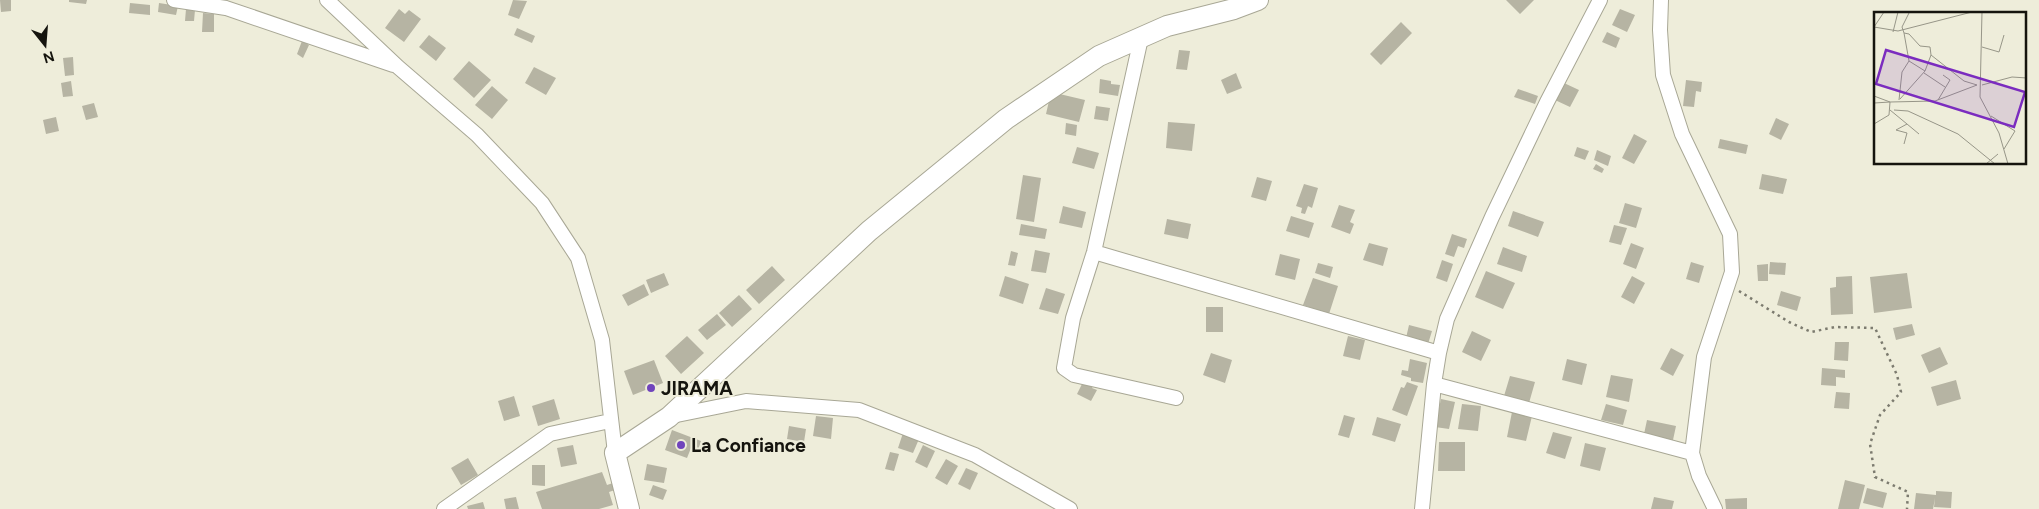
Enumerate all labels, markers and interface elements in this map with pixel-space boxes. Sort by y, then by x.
inset map [1874,12,2026,165]
north arrow [20,20,70,70]
text: N [41,47,56,67]
place label: JIRAMA [661,377,733,400]
marker: JIRAMA [645,382,657,394]
place label: La Confiance [691,434,806,457]
marker: La Confiance [675,439,687,451]

